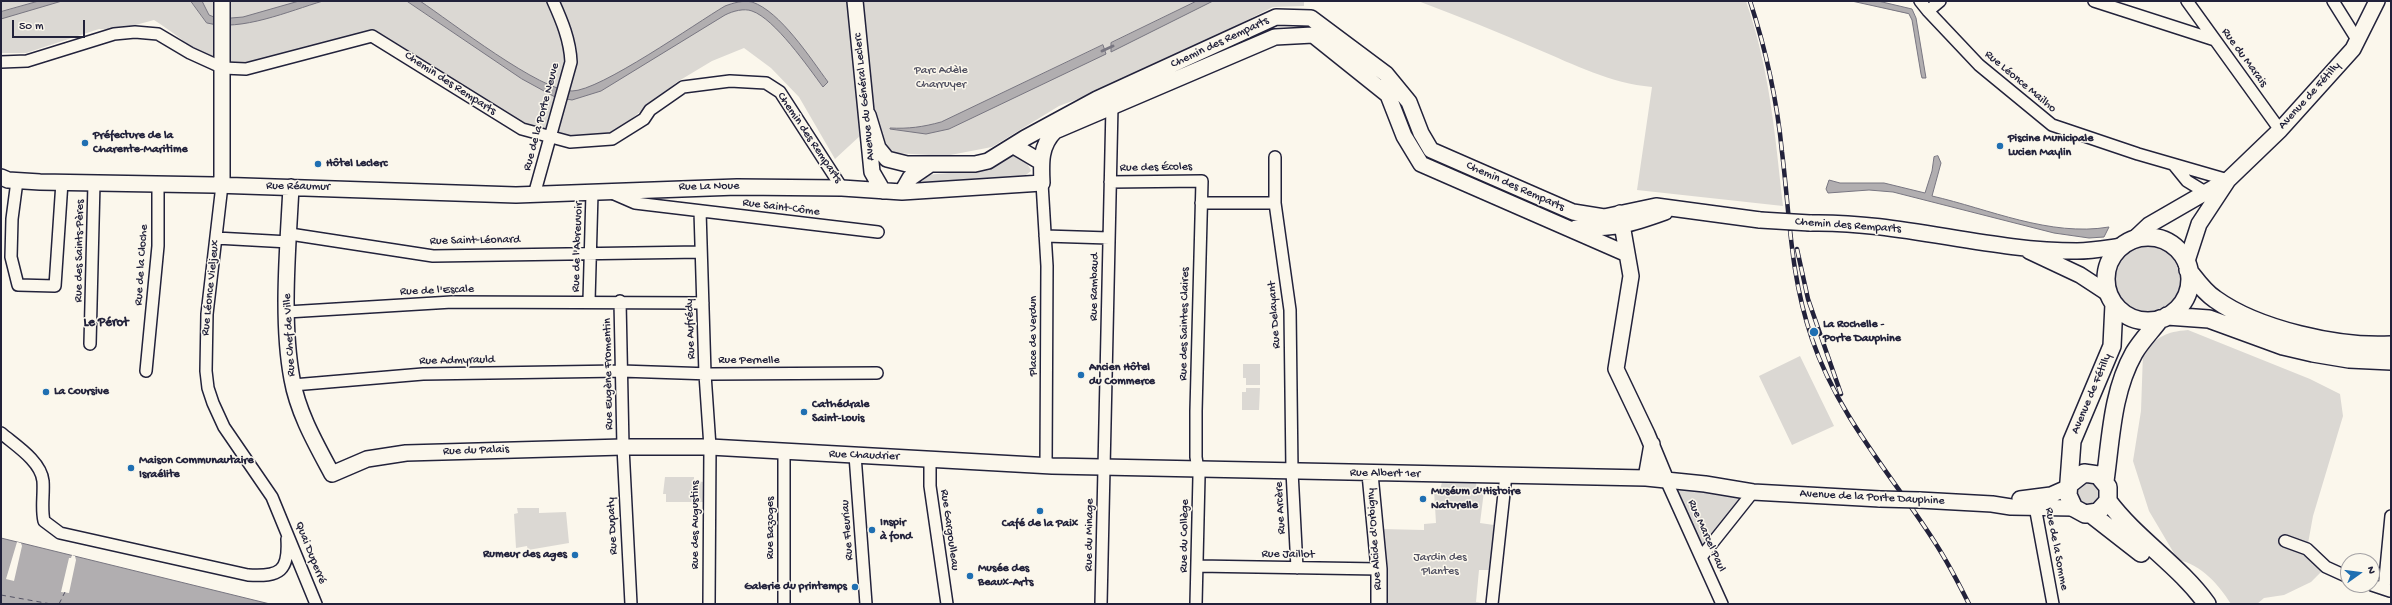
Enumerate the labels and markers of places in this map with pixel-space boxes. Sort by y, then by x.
place label: Préfecture de la Charente-Maritime [93,129,188,157]
place label: Piscine Municipale Lucien Maylin [2008,132,2093,160]
marker: Préfecture de la Charente-Maritime [80,138,90,148]
marker: Piscine Municipale Lucien Maylin [1995,141,2005,151]
place label: Hôtel Leclerc [326,157,387,171]
marker: Hôtel Leclerc [313,159,323,169]
place label: La Rochelle - Porte Dauphine [1823,318,1901,346]
marker: La Rochelle - Porte Dauphine [1808,326,1820,338]
place label: Ancien Hôtel du Commerce [1089,361,1155,389]
marker: Ancien Hôtel du Commerce [1076,370,1086,380]
place label: La Coursive [54,385,109,399]
marker: La Coursive [41,387,51,397]
place label: Cathédrale Saint-Louis [812,398,869,426]
marker: Cathédrale Saint-Louis [799,407,809,417]
place label: Maison Communautaire Israélite [139,454,254,482]
marker: Maison Communautaire Israélite [126,463,136,473]
place label: Muséum d'Histoire Naturelle [1431,485,1521,513]
marker: Muséum d'Histoire Naturelle [1418,494,1428,504]
marker: Café de la Paix [1035,506,1045,516]
place label: Inspir à fond [880,516,912,544]
place label: Café de la Paix [1002,517,1078,531]
marker: Inspir à fond [867,525,877,535]
place label: Rumeur des ages [483,548,567,562]
marker: Rumeur des ages [570,550,580,560]
place label: Musée des Beaux-Arts [978,562,1033,590]
marker: Musée des Beaux-Arts [965,571,975,581]
place label: Galerie du printemps [744,580,847,594]
marker: Galerie du printemps [850,582,860,592]

